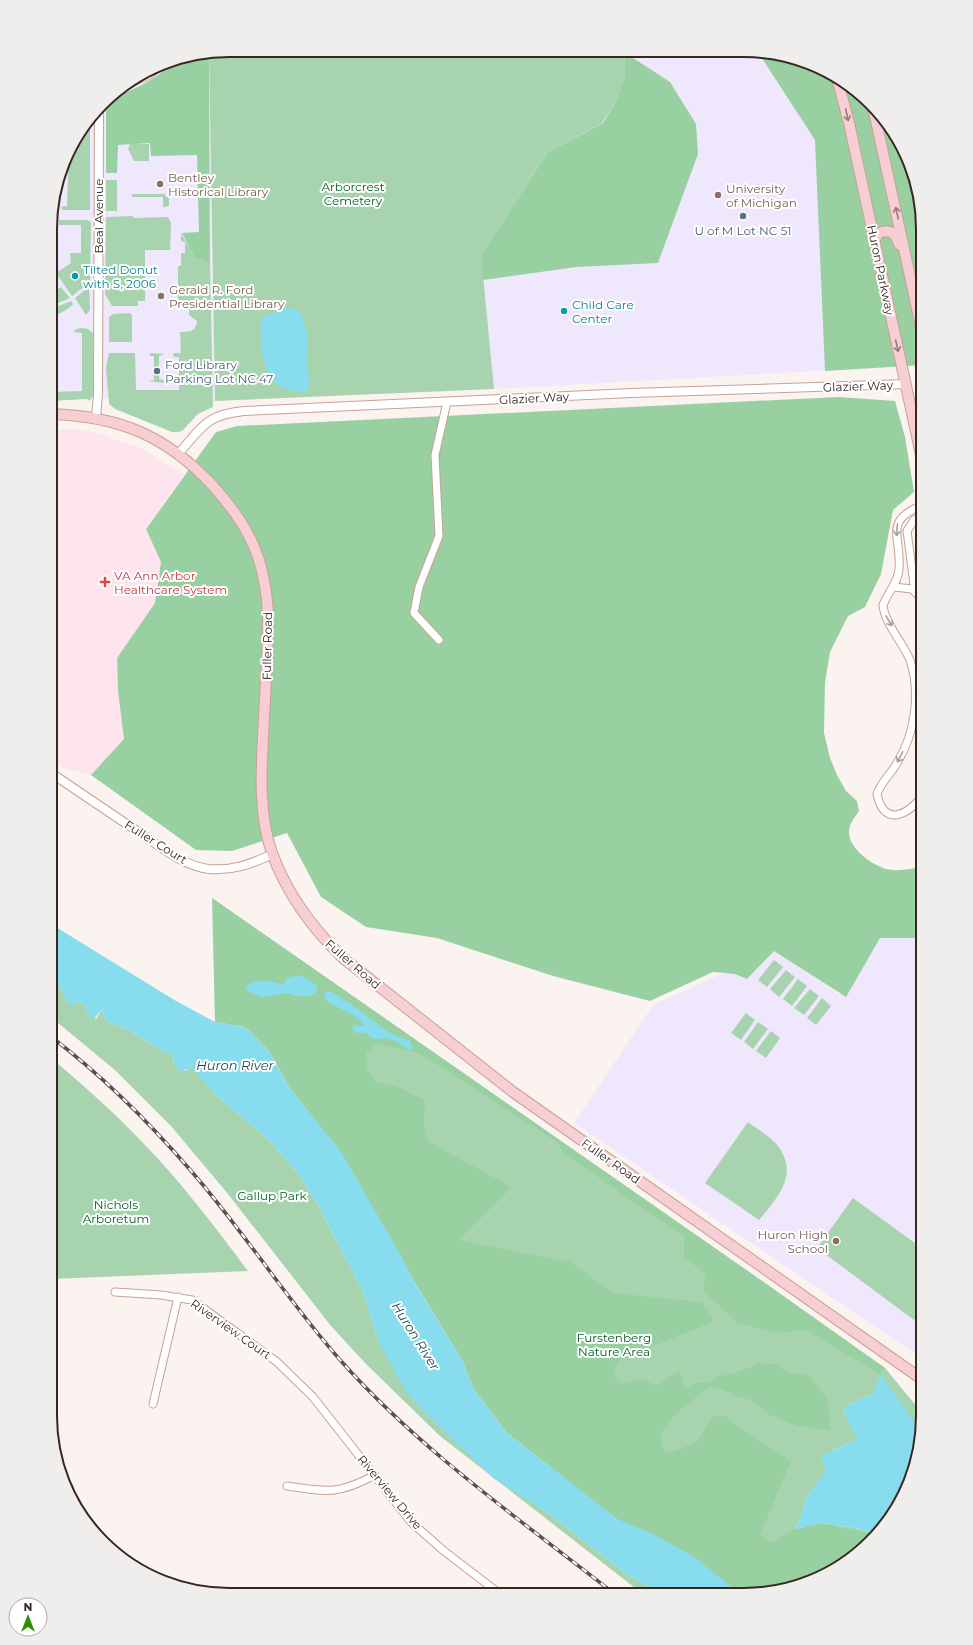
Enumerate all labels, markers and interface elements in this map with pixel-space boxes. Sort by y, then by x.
one-way arrow [844,108,852,121]
place label: Bentley Historical Library [168,170,269,199]
street label: Beal Avenue [91,179,106,253]
marker: Bentley Historical Library [155,179,165,189]
park label: Arborcrest Cemetery [321,179,385,208]
place label: University of Michigan [726,181,797,210]
marker: University of Michigan [713,190,723,200]
one-way arrow [892,206,900,219]
marker: U of M Lot NC 51 [738,211,748,221]
place label: U of M Lot NC 51 [694,223,792,238]
street label: Huron Parkway [864,223,898,317]
place label: Tilted Donut with S, 2006 [83,262,158,291]
marker: Tilted Donut with S, 2006 [70,271,80,281]
place label: Gerald R. Ford Presidential Library [169,282,285,311]
marker: Gerald R. Ford Presidential Library [156,291,166,301]
place label: Child Care Center [572,297,634,326]
marker: Child Care Center [559,306,569,316]
one-way arrow [894,339,902,352]
place label: Ford Library Parking Lot NC 47 [165,357,273,386]
marker: Ford Library Parking Lot NC 47 [152,366,162,376]
street label: Glazier Way [823,377,894,395]
street label: Glazier Way [499,389,570,407]
one-way arrow [894,523,901,536]
place label: VA Ann Arbor Healthcare System [114,568,227,597]
marker: VA Ann Arbor Healthcare System [99,576,111,588]
street label: Fuller Road [259,612,275,680]
one-way arrow [885,615,893,627]
one-way arrow [896,751,903,763]
street label: Fuller Court [122,817,190,867]
street label: Fuller Road [322,936,384,992]
water label: Huron River [196,1057,275,1073]
street label: Fuller Road [579,1135,643,1187]
park label: Gallup Park [237,1188,308,1203]
park label: Nichols Arboretum [83,1197,149,1226]
place label: Huron High School [757,1227,828,1256]
marker: Huron High School [831,1236,841,1246]
street label: Riverview Court [188,1296,274,1362]
water label: Huron River [389,1299,444,1374]
park label: Furstenberg Nature Area [577,1330,651,1359]
street label: Riverview Drive [355,1452,425,1532]
north arrow [8,1597,48,1637]
text: N [24,1600,32,1614]

